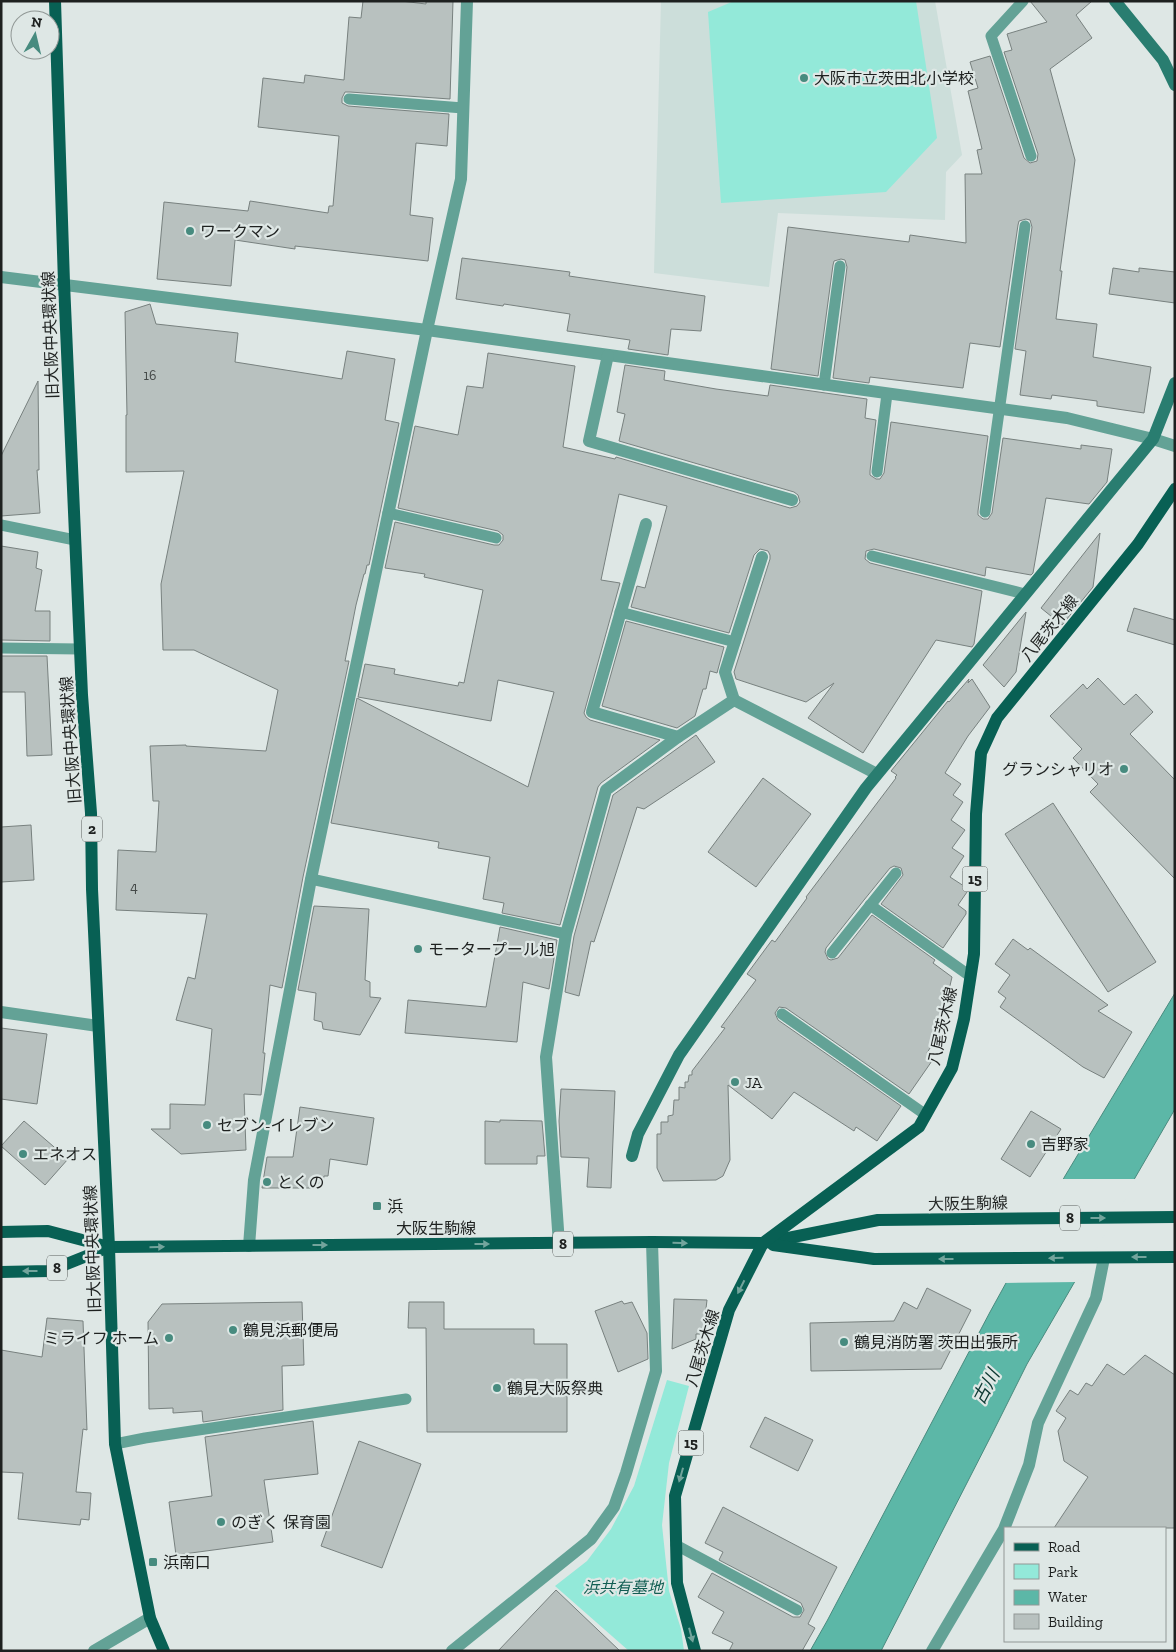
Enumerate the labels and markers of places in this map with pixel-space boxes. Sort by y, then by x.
place label: 大阪市立茨田北小学校 [814,69,974,88]
marker: 大阪市立茨田北小学校 [798,72,810,84]
place label: ワークマン [200,222,280,241]
marker: ワークマン [184,225,196,237]
place label: グランシャリオ [1002,760,1114,779]
marker: グランシャリオ [1118,763,1130,775]
place label: モータープール旭 [428,940,555,959]
marker: モータープール旭 [412,943,424,955]
place label: JA [745,1073,763,1092]
marker: JA [729,1076,741,1088]
place label: セブン-イレブン [217,1116,335,1135]
marker: セブン-イレブン [201,1119,213,1131]
place label: 吉野家 [1041,1135,1089,1154]
marker: 吉野家 [1025,1138,1037,1150]
place label: エネオス [33,1145,97,1164]
marker: エネオス [17,1148,29,1160]
place label: とくの [277,1173,325,1192]
marker: とくの [261,1176,273,1188]
place label: 浜 [387,1197,403,1216]
marker: 浜 [371,1200,383,1212]
place label: 鶴見浜郵便局 [243,1321,339,1340]
marker: 鶴見浜郵便局 [227,1324,239,1336]
place label: ミライフ ホーム [44,1329,159,1348]
marker: ミライフ ホーム [163,1332,175,1344]
place label: 鶴見消防署 茨田出張所 [854,1333,1018,1352]
marker: 鶴見消防署 茨田出張所 [838,1336,850,1348]
place label: 鶴見大阪祭典 [507,1379,603,1398]
marker: 鶴見大阪祭典 [491,1382,503,1394]
place label: のぎく 保育園 [231,1513,331,1532]
marker: のぎく 保育園 [215,1516,227,1528]
place label: 浜南口 [163,1553,211,1572]
marker: 浜南口 [147,1556,159,1568]

